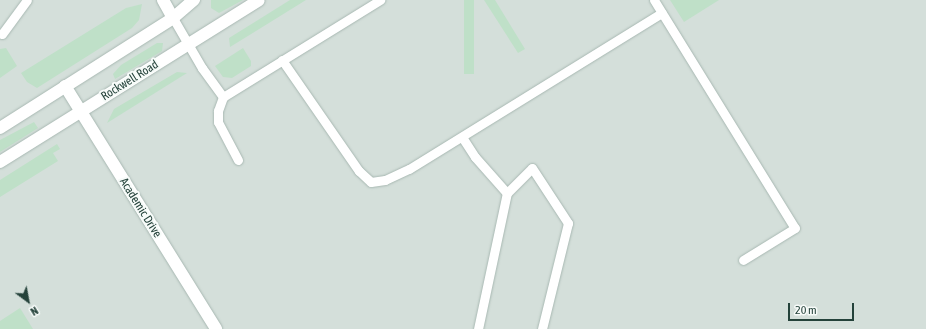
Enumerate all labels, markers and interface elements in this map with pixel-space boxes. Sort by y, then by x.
street label: Rockwell Road [99,58,161,104]
street label: Academic Drive [116,175,164,241]
north arrow [8,281,48,321]
scale bar [790,295,856,321]
text: 20 m [795,303,817,317]
text: N [28,304,40,318]

